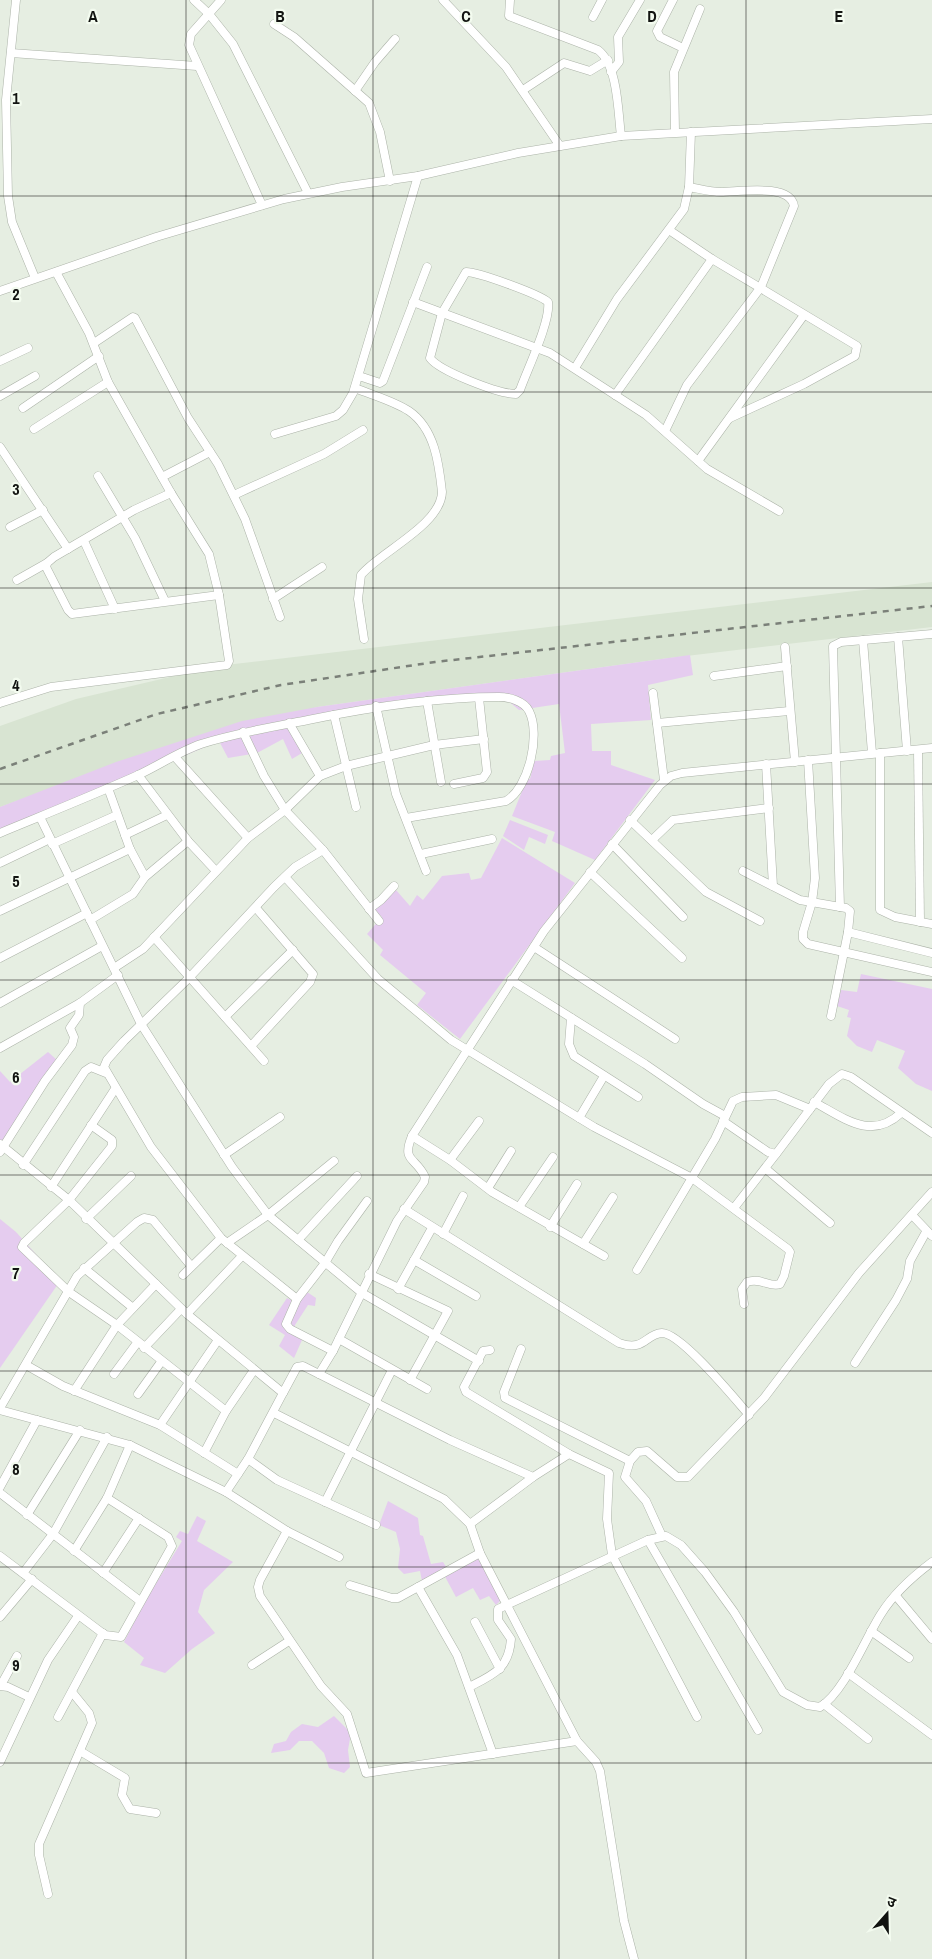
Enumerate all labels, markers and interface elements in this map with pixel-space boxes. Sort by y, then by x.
text: A [88,5,98,27]
text: B [275,5,285,27]
text: C [461,5,471,27]
text: D [647,5,657,27]
text: E [835,5,844,27]
text: 1 [12,87,20,109]
text: 2 [12,283,20,305]
text: 3 [12,478,20,500]
text: 4 [12,674,20,696]
text: 5 [12,870,20,892]
text: 6 [12,1066,20,1088]
text: 7 [12,1262,20,1284]
text: 8 [12,1458,20,1480]
text: 9 [12,1654,20,1676]
north arrow [862,1889,912,1939]
text: उ [885,1892,899,1912]

